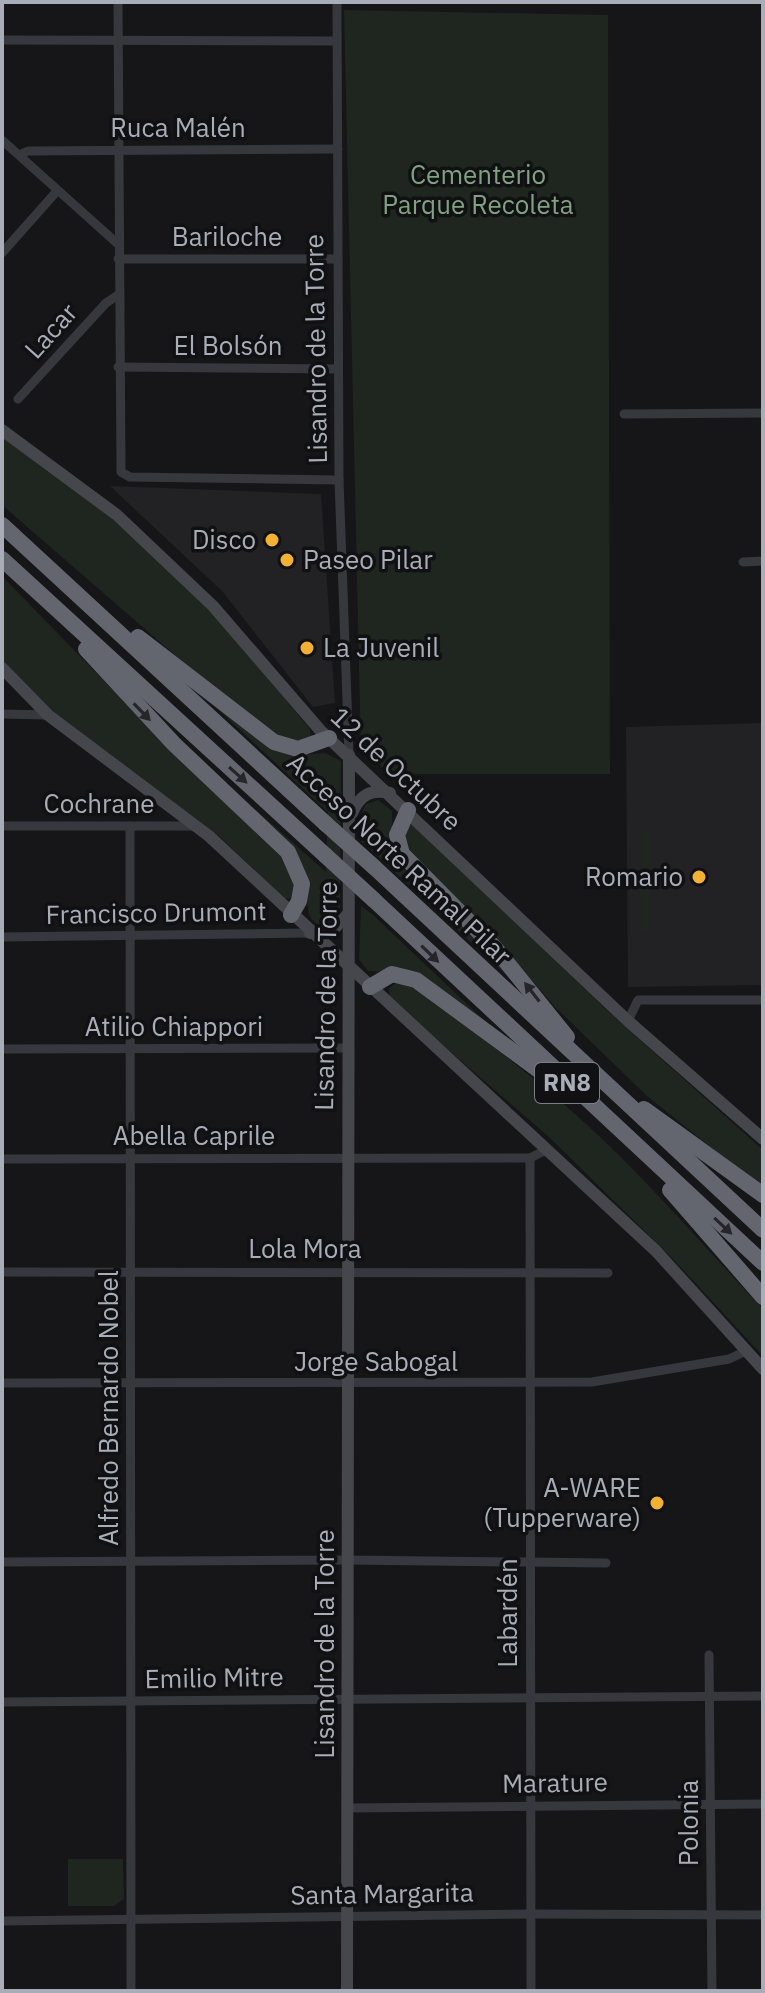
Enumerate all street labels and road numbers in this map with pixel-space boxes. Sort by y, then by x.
street label: Ruca Malén [110,110,246,144]
street label: Bariloche [172,219,282,253]
street label: Lisandro de la Torre [296,234,334,464]
street label: Lacar [16,295,84,365]
street label: El Bolsón [174,328,282,362]
street label: 12 de Octubre [324,699,469,838]
street label: Acceso Norte Ramal Pilar [280,745,519,972]
street label: Cochrane [44,786,154,820]
street label: Lisandro de la Torre [306,881,344,1111]
street label: Francisco Drumont [45,893,267,931]
street label: Atilio Chiappori [85,1009,263,1043]
road number: RN8 [535,1063,599,1103]
street label: Abella Caprile [113,1118,275,1152]
street label: Lola Mora [248,1231,362,1265]
street label: Alfredo Bernardo Nobel [91,1270,125,1546]
street label: Jorge Sabogal [294,1344,458,1378]
street label: Lisandro de la Torre [307,1529,341,1759]
street label: Labardén [490,1558,524,1668]
street label: Emilio Mitre [144,1659,284,1695]
street label: Marature [502,1764,608,1800]
street label: Polonia [671,1780,705,1866]
street label: Santa Margarita [290,1874,474,1912]

